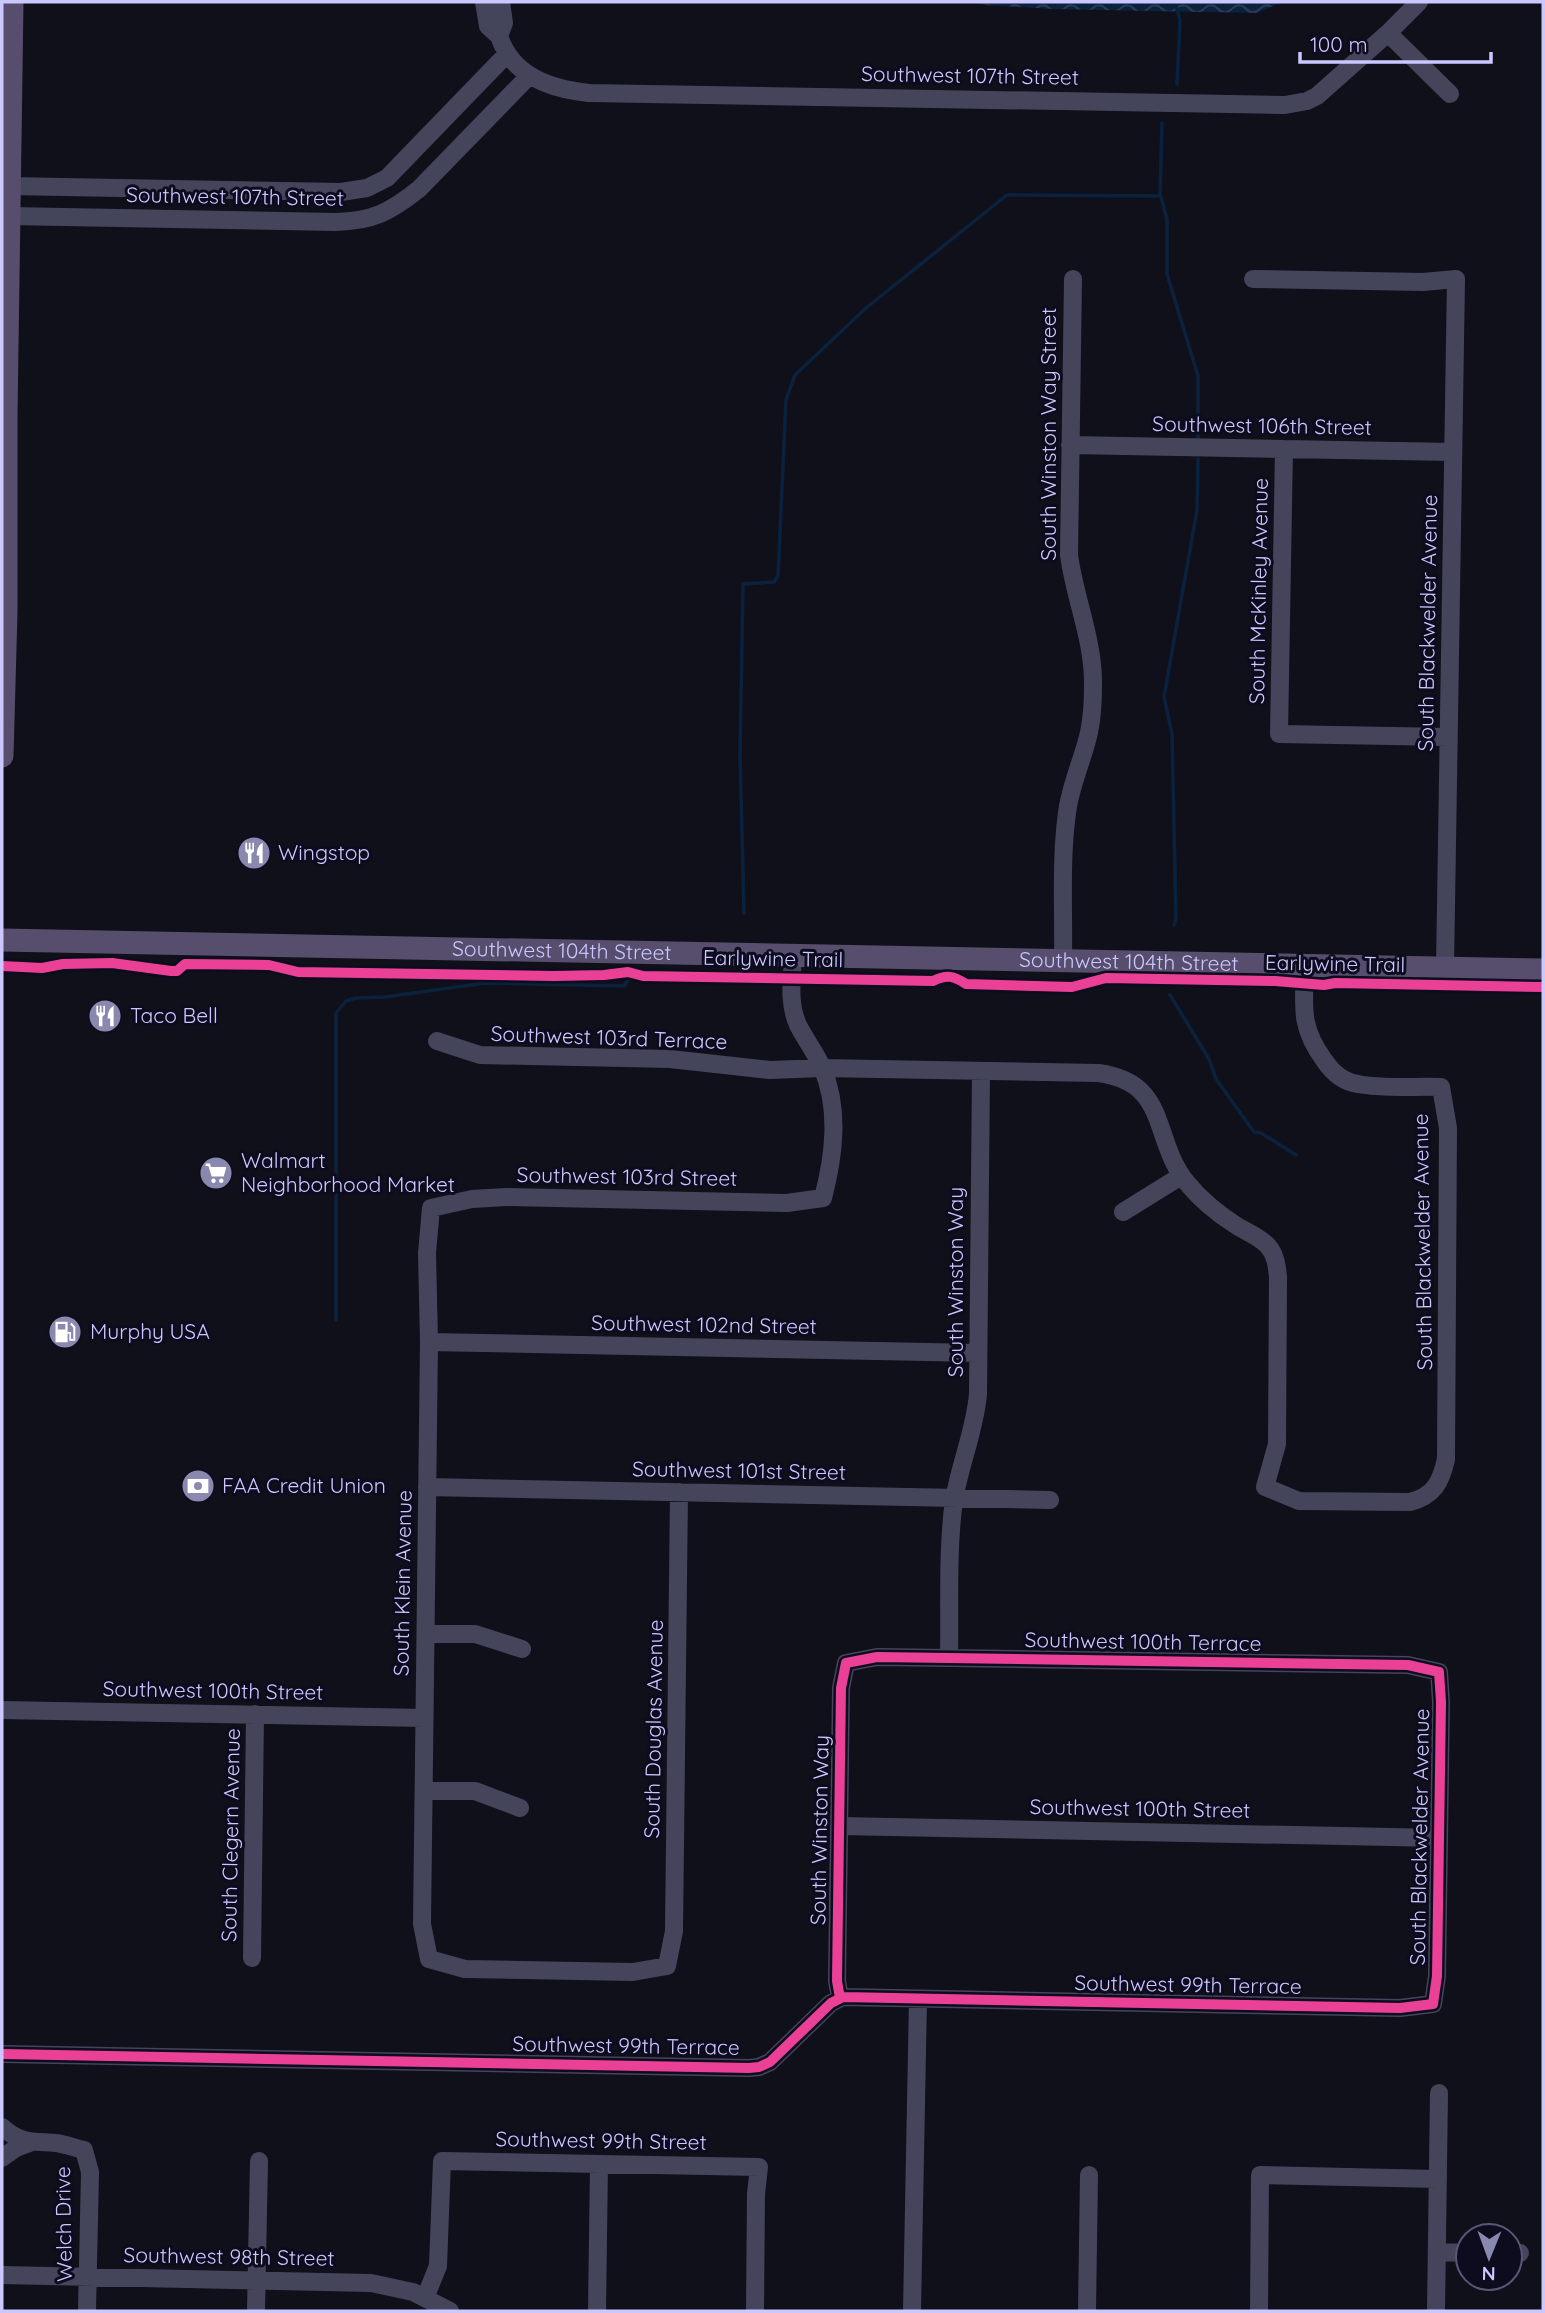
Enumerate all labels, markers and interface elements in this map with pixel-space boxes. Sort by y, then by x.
scale bar [1300,21,1491,65]
text: 100 m [1310,31,1368,57]
street label: Southwest 107th Street [861,60,1079,90]
street label: Southwest 107th Street [126,181,344,211]
street label: South Winston Way Street [1035,307,1061,561]
street label: Southwest 106th Street [1152,410,1372,440]
street label: South McKinley Avenue [1243,478,1273,704]
street label: South Blackwelder Avenue [1412,494,1442,752]
restaurant icon: Wingstop [235,834,273,872]
place label: Wingstop [278,839,370,865]
street label: Southwest 104th Street [452,935,672,965]
street label: Earlywine Trail [703,944,843,972]
street label: Southwest 104th Street [1019,946,1239,976]
street label: Earlywine Trail [1265,949,1405,977]
restaurant icon: Taco Bell [86,997,124,1035]
place label: Taco Bell [130,1002,218,1028]
street label: Southwest 103rd Terrace [490,1020,728,1054]
street label: South Blackwelder Avenue [1407,1113,1437,1371]
place label: Walmart Neighborhood Market [241,1147,455,1197]
supermarket icon: Walmart Neighborhood Market [197,1154,235,1192]
street label: Southwest 103rd Street [517,1161,738,1191]
street label: South Winston Way [942,1187,968,1377]
street label: Southwest 102nd Street [591,1309,817,1339]
fuel station icon: Murphy USA [46,1313,84,1351]
place label: Murphy USA [90,1318,210,1344]
street label: Southwest 101st Street [632,1455,846,1485]
bank icon: FAA Credit Union [179,1467,217,1505]
place label: FAA Credit Union [222,1472,386,1498]
street label: South Klein Avenue [387,1490,417,1676]
street label: South Douglas Avenue [638,1619,668,1839]
street label: Southwest 100th Terrace [1024,1626,1262,1656]
street label: Southwest 100th Street [102,1675,324,1705]
street label: South Blackwelder Avenue [1404,1708,1434,1966]
street label: South Clegern Avenue [215,1728,245,1942]
street label: South Winston Way [804,1735,834,1925]
street label: Southwest 100th Street [1029,1793,1251,1823]
street label: Southwest 99th Terrace [1074,1969,1302,1999]
street label: Southwest 99th Terrace [512,2030,740,2060]
street label: Southwest 99th Street [495,2125,707,2155]
street label: Welch Drive [49,2166,77,2282]
north arrow [1454,2222,1524,2292]
street label: Southwest 98th Street [123,2241,335,2271]
text: N [1482,2262,1496,2286]

